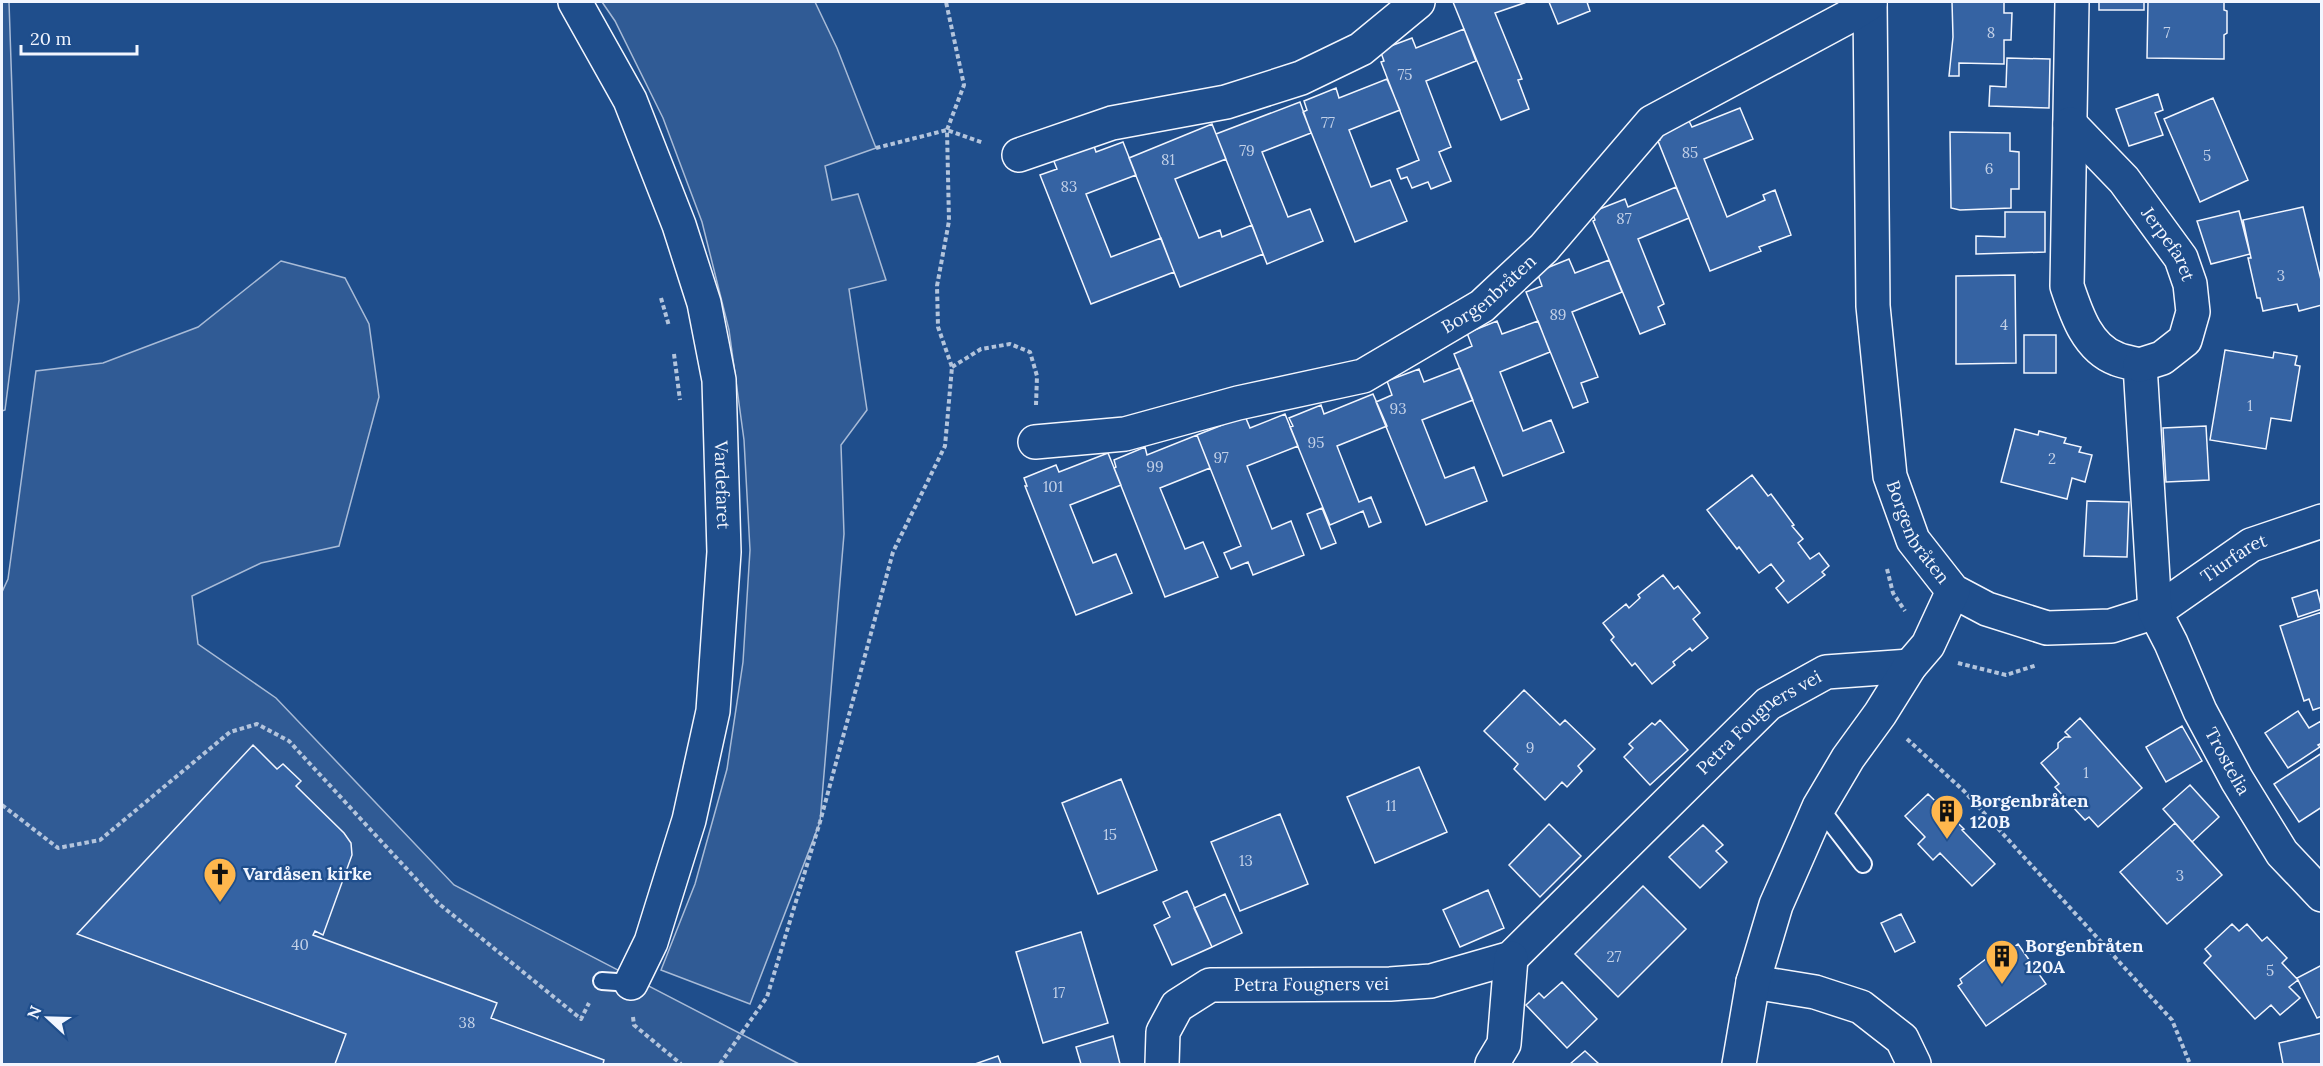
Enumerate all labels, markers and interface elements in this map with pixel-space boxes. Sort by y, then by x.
scale bar [21,18,136,56]
house number: 8 [1987,23,1995,42]
house number: 7 [2164,23,2171,42]
text: 20 m [30,27,72,50]
house number: 75 [1397,65,1413,84]
house number: 77 [1321,113,1335,132]
house number: 79 [1239,141,1255,160]
house number: 85 [1682,143,1698,162]
house number: 5 [2203,146,2211,165]
house number: 81 [1161,150,1175,169]
house number: 6 [1985,159,1993,178]
house number: 83 [1061,177,1077,196]
street label: Jerpefaret [2136,201,2200,284]
house number: 87 [1616,209,1632,228]
street label: Borgenbråten [1437,249,1541,338]
house number: 3 [2277,266,2285,285]
house number: 89 [1550,305,1567,324]
house number: 4 [2000,315,2008,334]
house number: 1 [2247,396,2253,415]
house number: 93 [1389,399,1407,418]
house number: 95 [1308,433,1324,452]
street label: Vardefaret [710,439,735,530]
house number: 97 [1213,448,1229,467]
house number: 2 [2048,449,2056,468]
house number: 99 [1146,457,1164,476]
house number: 101 [1043,477,1063,496]
street label: Borgenbråten [1882,477,1955,588]
street label: Tiurfaret [2196,528,2270,588]
street label: Petra Fougners vei [1691,665,1825,779]
street label: Trostelia [2200,723,2256,799]
house number: 9 [1526,738,1534,757]
house number: 1 [2083,763,2089,782]
place label: Borgenbråten 120B [1970,789,2089,833]
building icon: Borgenbråten 120B [1929,793,1965,840]
house number: 11 [1386,796,1396,815]
house number: 15 [1103,825,1117,844]
house number: 13 [1239,851,1253,870]
church icon: Vardåsen kirke [202,856,238,903]
place label: Vardåsen kirke [243,862,372,885]
house number: 3 [2176,866,2184,885]
place label: Borgenbråten 120A [2025,934,2144,978]
house number: 40 [291,935,309,954]
building icon: Borgenbråten 120A [1984,938,2020,985]
house number: 27 [1607,947,1622,966]
house number: 5 [2266,961,2274,980]
street label: Petra Fougners vei [1234,972,1389,996]
house number: 17 [1053,983,1065,1002]
north arrow [18,988,78,1048]
text: N [23,1003,46,1022]
house number: 38 [459,1013,475,1032]

